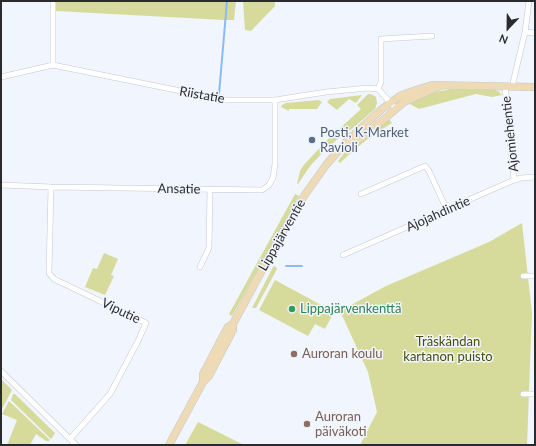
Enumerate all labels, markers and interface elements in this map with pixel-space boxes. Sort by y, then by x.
north arrow [488,8,528,48]
text: N [497,32,510,47]
street label: Riistatie [178,83,226,107]
street label: Ajomiehentie [498,95,522,173]
place label: Posti, K-Market Ravioli [320,125,409,156]
marker: Posti, K-Market Ravioli [307,135,317,145]
street label: Ansatie [157,181,201,197]
street label: Ajojahdintie [404,193,472,235]
street label: Lippajärventie [255,196,309,274]
street label: Viputie [99,295,143,327]
place label: Lippajärvenkenttä [300,301,401,317]
marker: Lippajärvenkenttä [287,304,297,314]
park label: Träskändan kartanon puisto [403,334,493,365]
place label: Auroran koulu [302,346,383,362]
marker: Auroran koulu [289,349,299,359]
place label: Auroran päiväkoti [315,409,366,440]
marker: Auroran päiväkoti [302,419,312,429]

